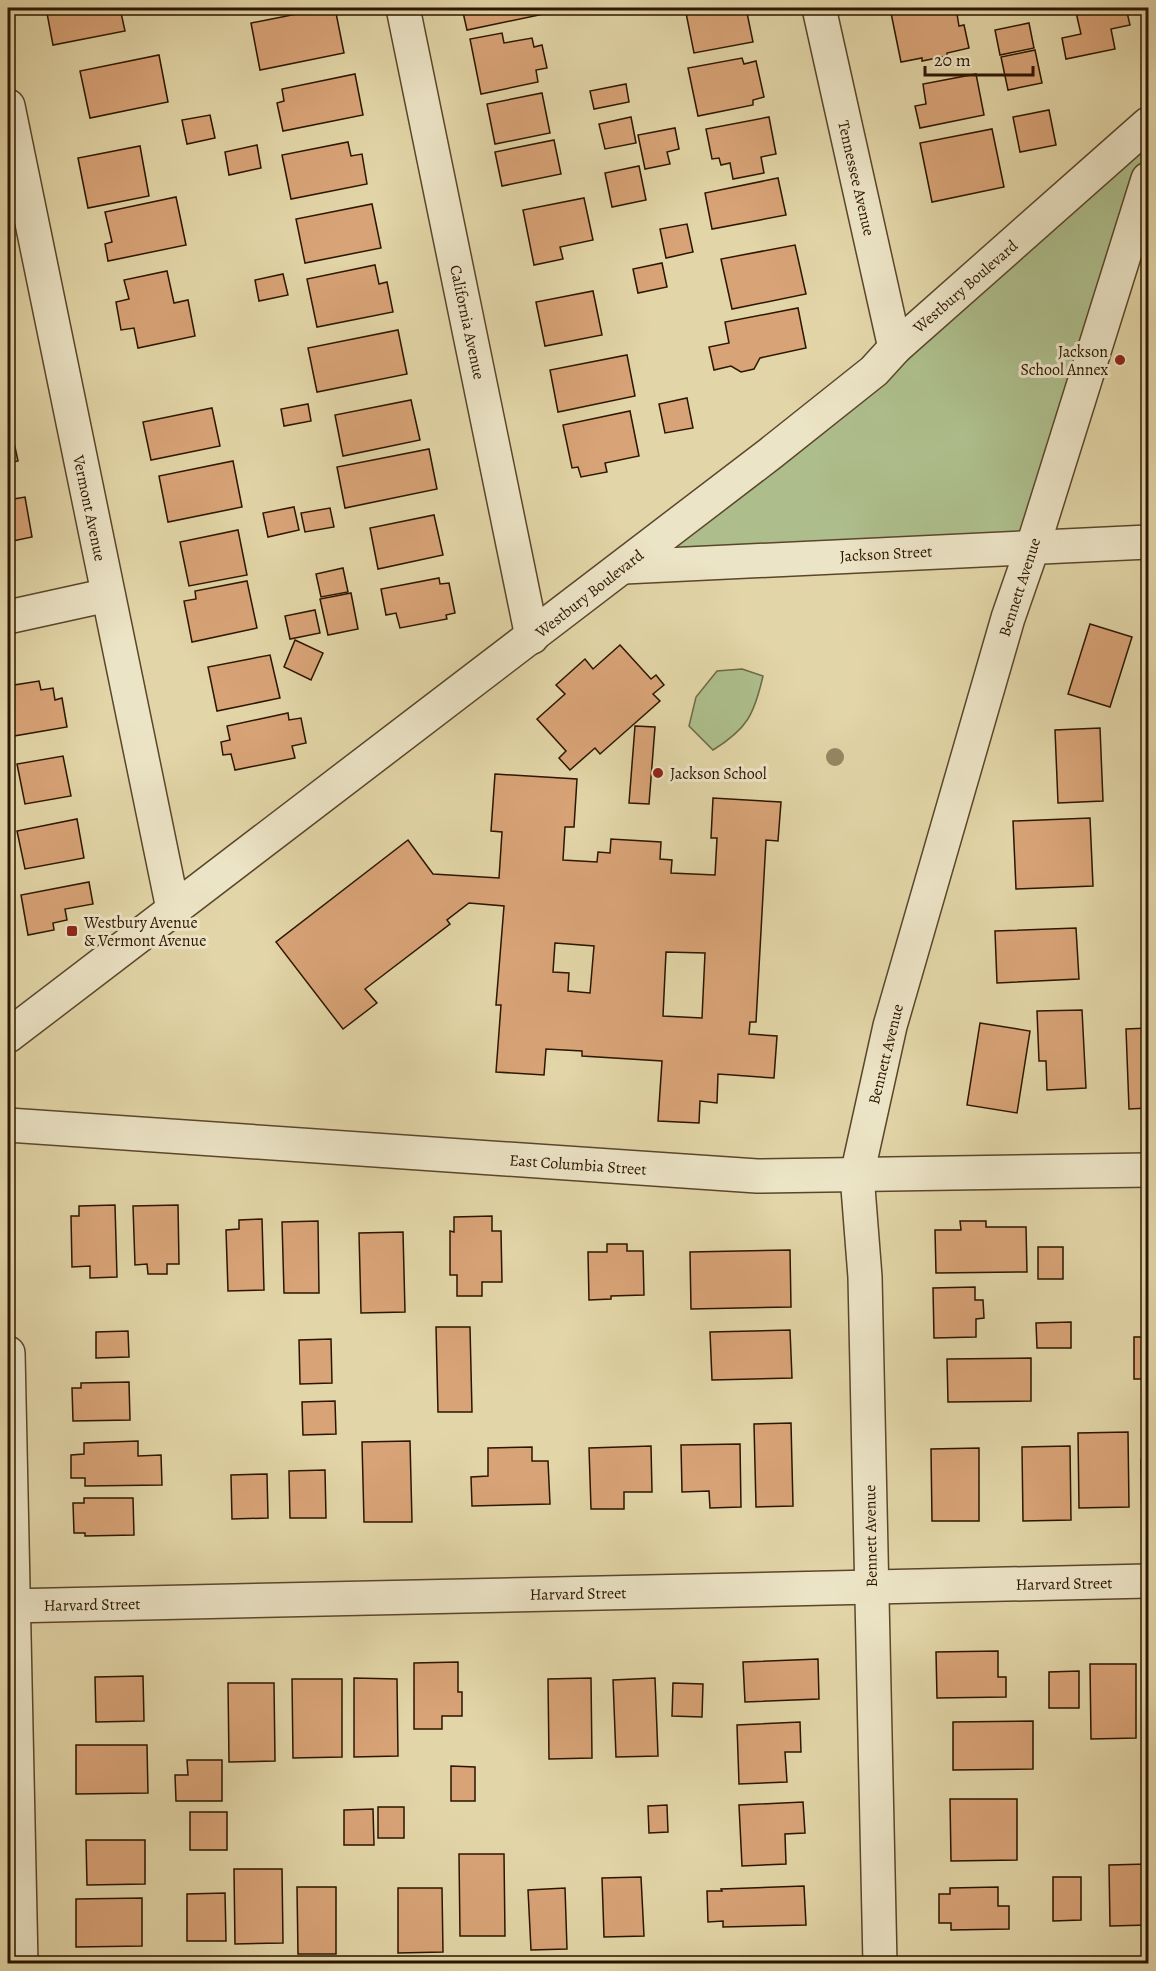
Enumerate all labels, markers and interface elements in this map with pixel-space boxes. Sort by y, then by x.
scale bar [925,39,1033,77]
text: 20 m [934,48,971,72]
street label: Tennessee Avenue [832,118,880,238]
street label: Westbury Boulevard [908,235,1023,339]
street label: California Avenue [444,263,490,381]
place label: Jackson School Annex [1020,341,1108,381]
marker: Jackson School Annex [1113,353,1127,367]
street label: Vermont Avenue [67,452,111,563]
street label: Bennett Avenue [994,535,1046,640]
street label: Jackson Street [839,541,933,567]
street label: Westbury Boulevard [530,544,649,644]
place label: Jackson School [670,763,767,785]
marker: Jackson School [651,766,665,780]
place label: Westbury Avenue & Vermont Avenue [83,912,206,952]
marker: Westbury Avenue & Vermont Avenue [65,924,79,938]
street label: Bennett Avenue [863,1002,909,1107]
street label: East Columbia Street [509,1149,647,1181]
street label: Bennett Avenue [859,1484,883,1587]
street label: Harvard Street [1015,1572,1113,1596]
street label: Harvard Street [529,1582,627,1606]
street label: Harvard Street [43,1593,141,1617]

